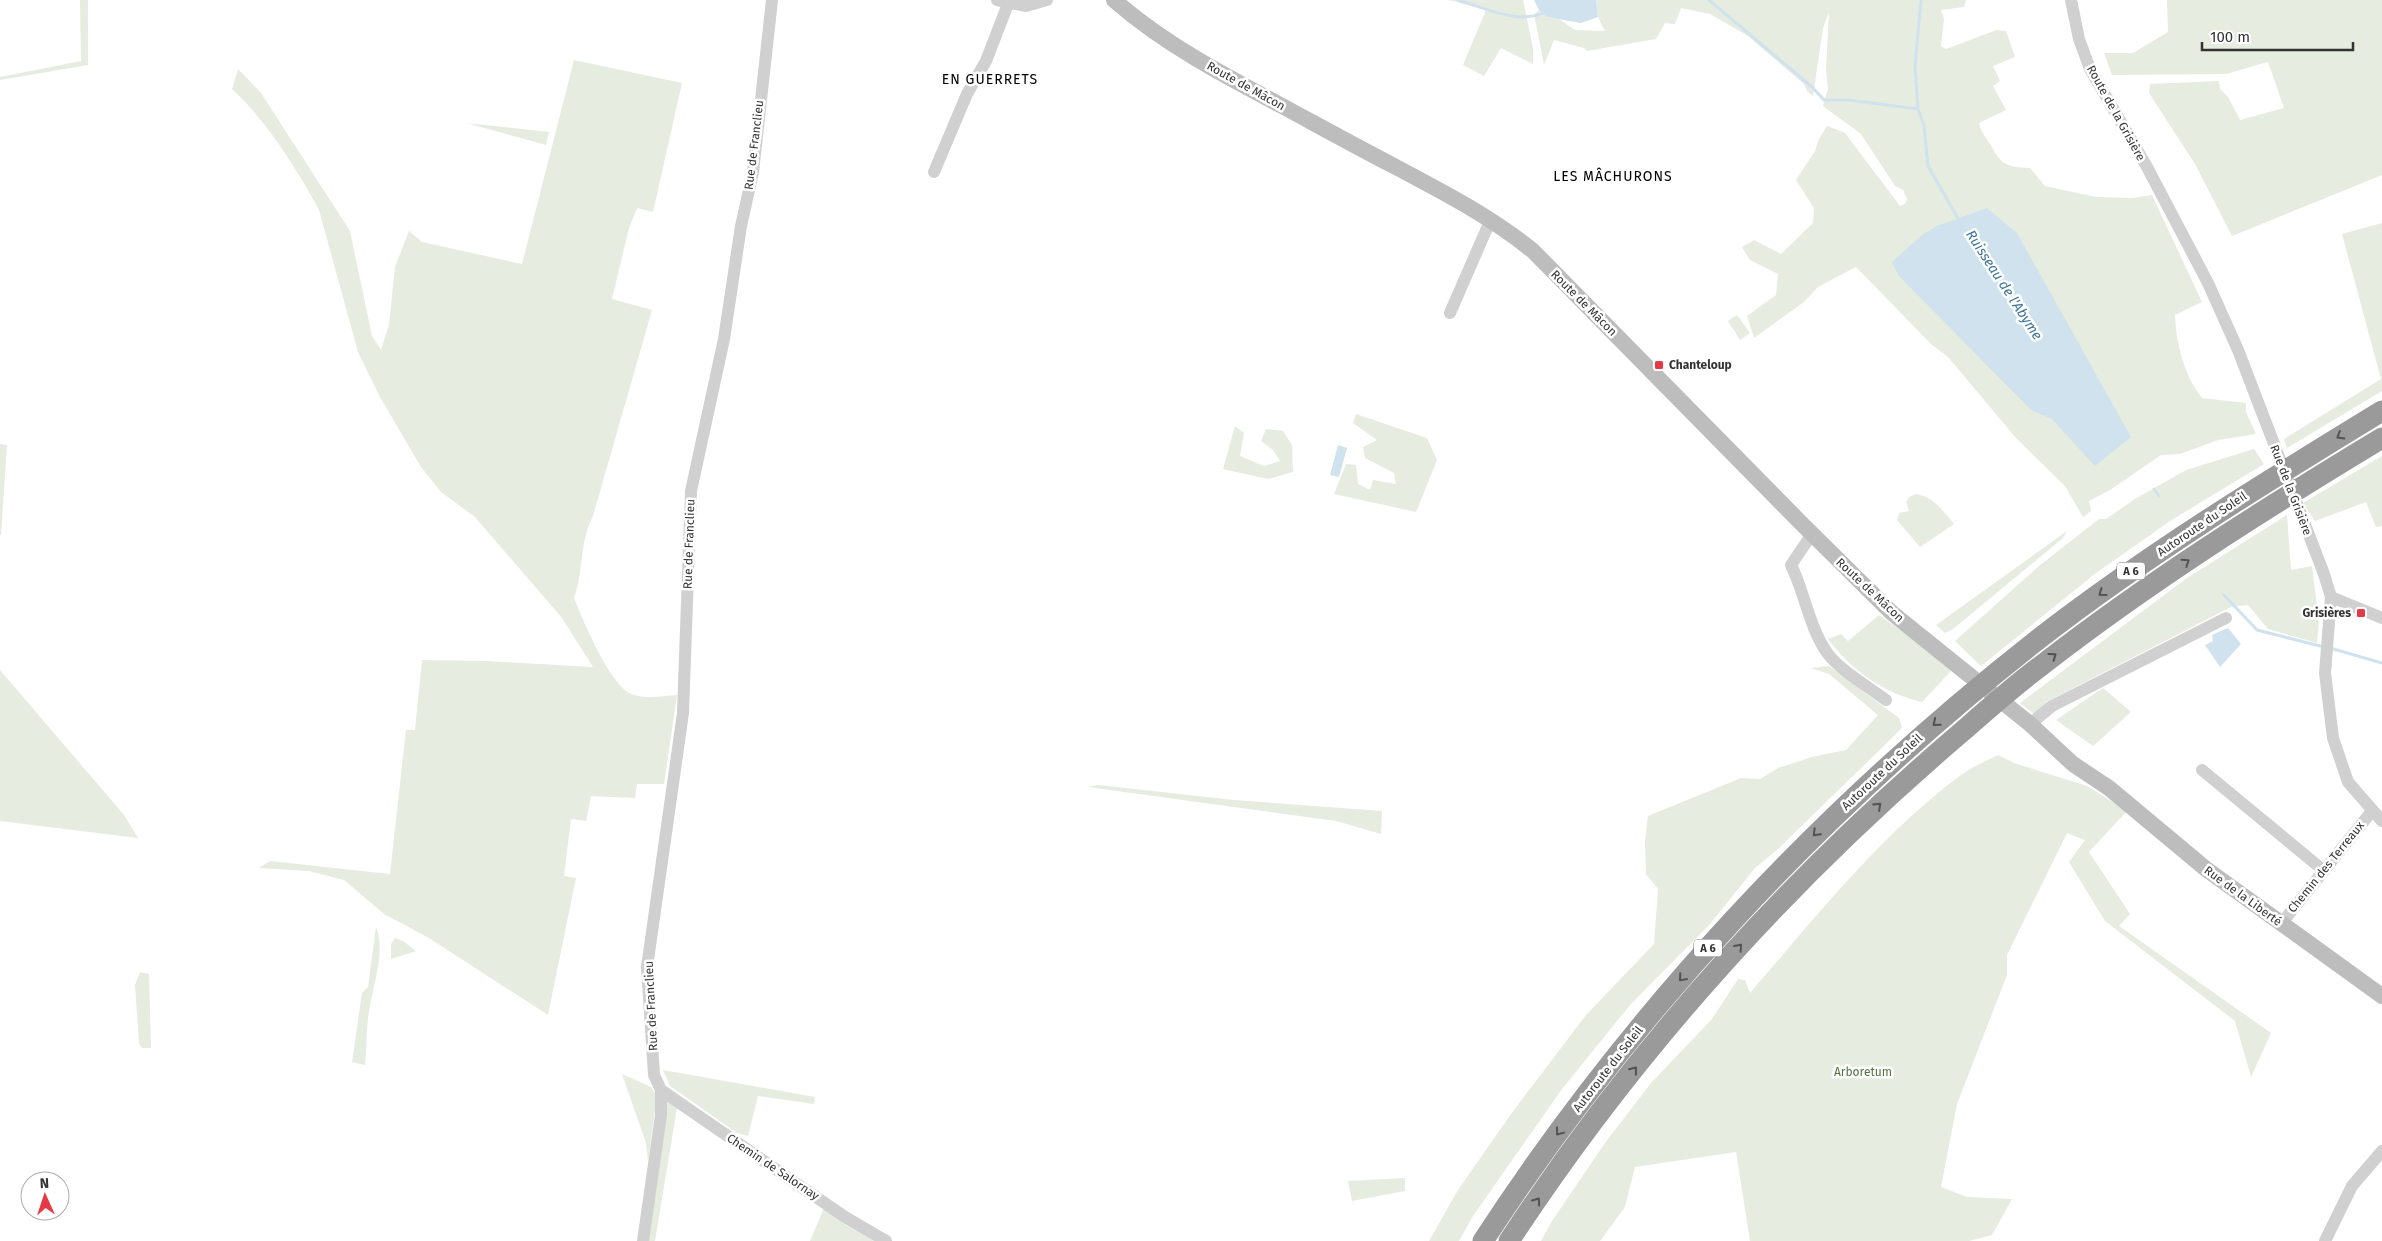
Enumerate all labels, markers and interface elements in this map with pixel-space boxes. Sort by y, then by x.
scale bar [2202,20,2353,52]
text: 100 m [2210,28,2250,46]
street label: Route de Mâcon [1204,59,1288,113]
street label: Route de la Grisière [2084,63,2148,163]
district label: EN GUERRETS [942,71,1038,88]
street label: Rue de Franclieu [742,99,766,191]
district label: LES MÂCHURONS [1553,167,1673,185]
water label: Ruisseau de l'Abyme [1962,227,2046,343]
street label: Route de Mâcon [1548,267,1620,339]
place label: Chanteloup [1669,358,1732,372]
marker: Chanteloup [1653,359,1665,371]
one-way arrow [2337,430,2346,440]
street label: Rue de la Grisière [2267,443,2315,537]
street label: Autoroute du Soleil [2155,489,2250,559]
street label: Rue de Franclieu [680,499,698,589]
street label: Route de Mâcon [1833,555,1907,625]
one-way arrow [2180,559,2190,568]
road number: A 6 [2117,562,2145,580]
one-way arrow [2098,586,2107,596]
place label: Grisières [2302,606,2351,620]
marker: Grisières [2355,607,2367,619]
one-way arrow [2047,653,2057,662]
one-way arrow [1932,718,1941,727]
street label: Autoroute du Soleil [1839,731,1925,813]
one-way arrow [1872,803,1881,812]
street label: Chemin des Terreaux [2285,818,2367,915]
one-way arrow [1813,828,1822,837]
street label: Rue de la Liberté [2202,863,2284,929]
road number: A 6 [1694,940,1722,956]
one-way arrow [1733,943,1742,952]
street label: Rue de Franclieu [642,961,660,1051]
one-way arrow [1678,972,1687,981]
street label: Autoroute du Soleil [1570,1023,1646,1115]
park label: Arboretum [1834,1065,1892,1079]
one-way arrow [1628,1067,1636,1076]
one-way arrow [1556,1126,1564,1135]
street label: Chemin de Salornay [724,1131,822,1203]
north arrow [20,1171,70,1221]
text: N [39,1175,49,1192]
one-way arrow [1531,1197,1540,1207]

